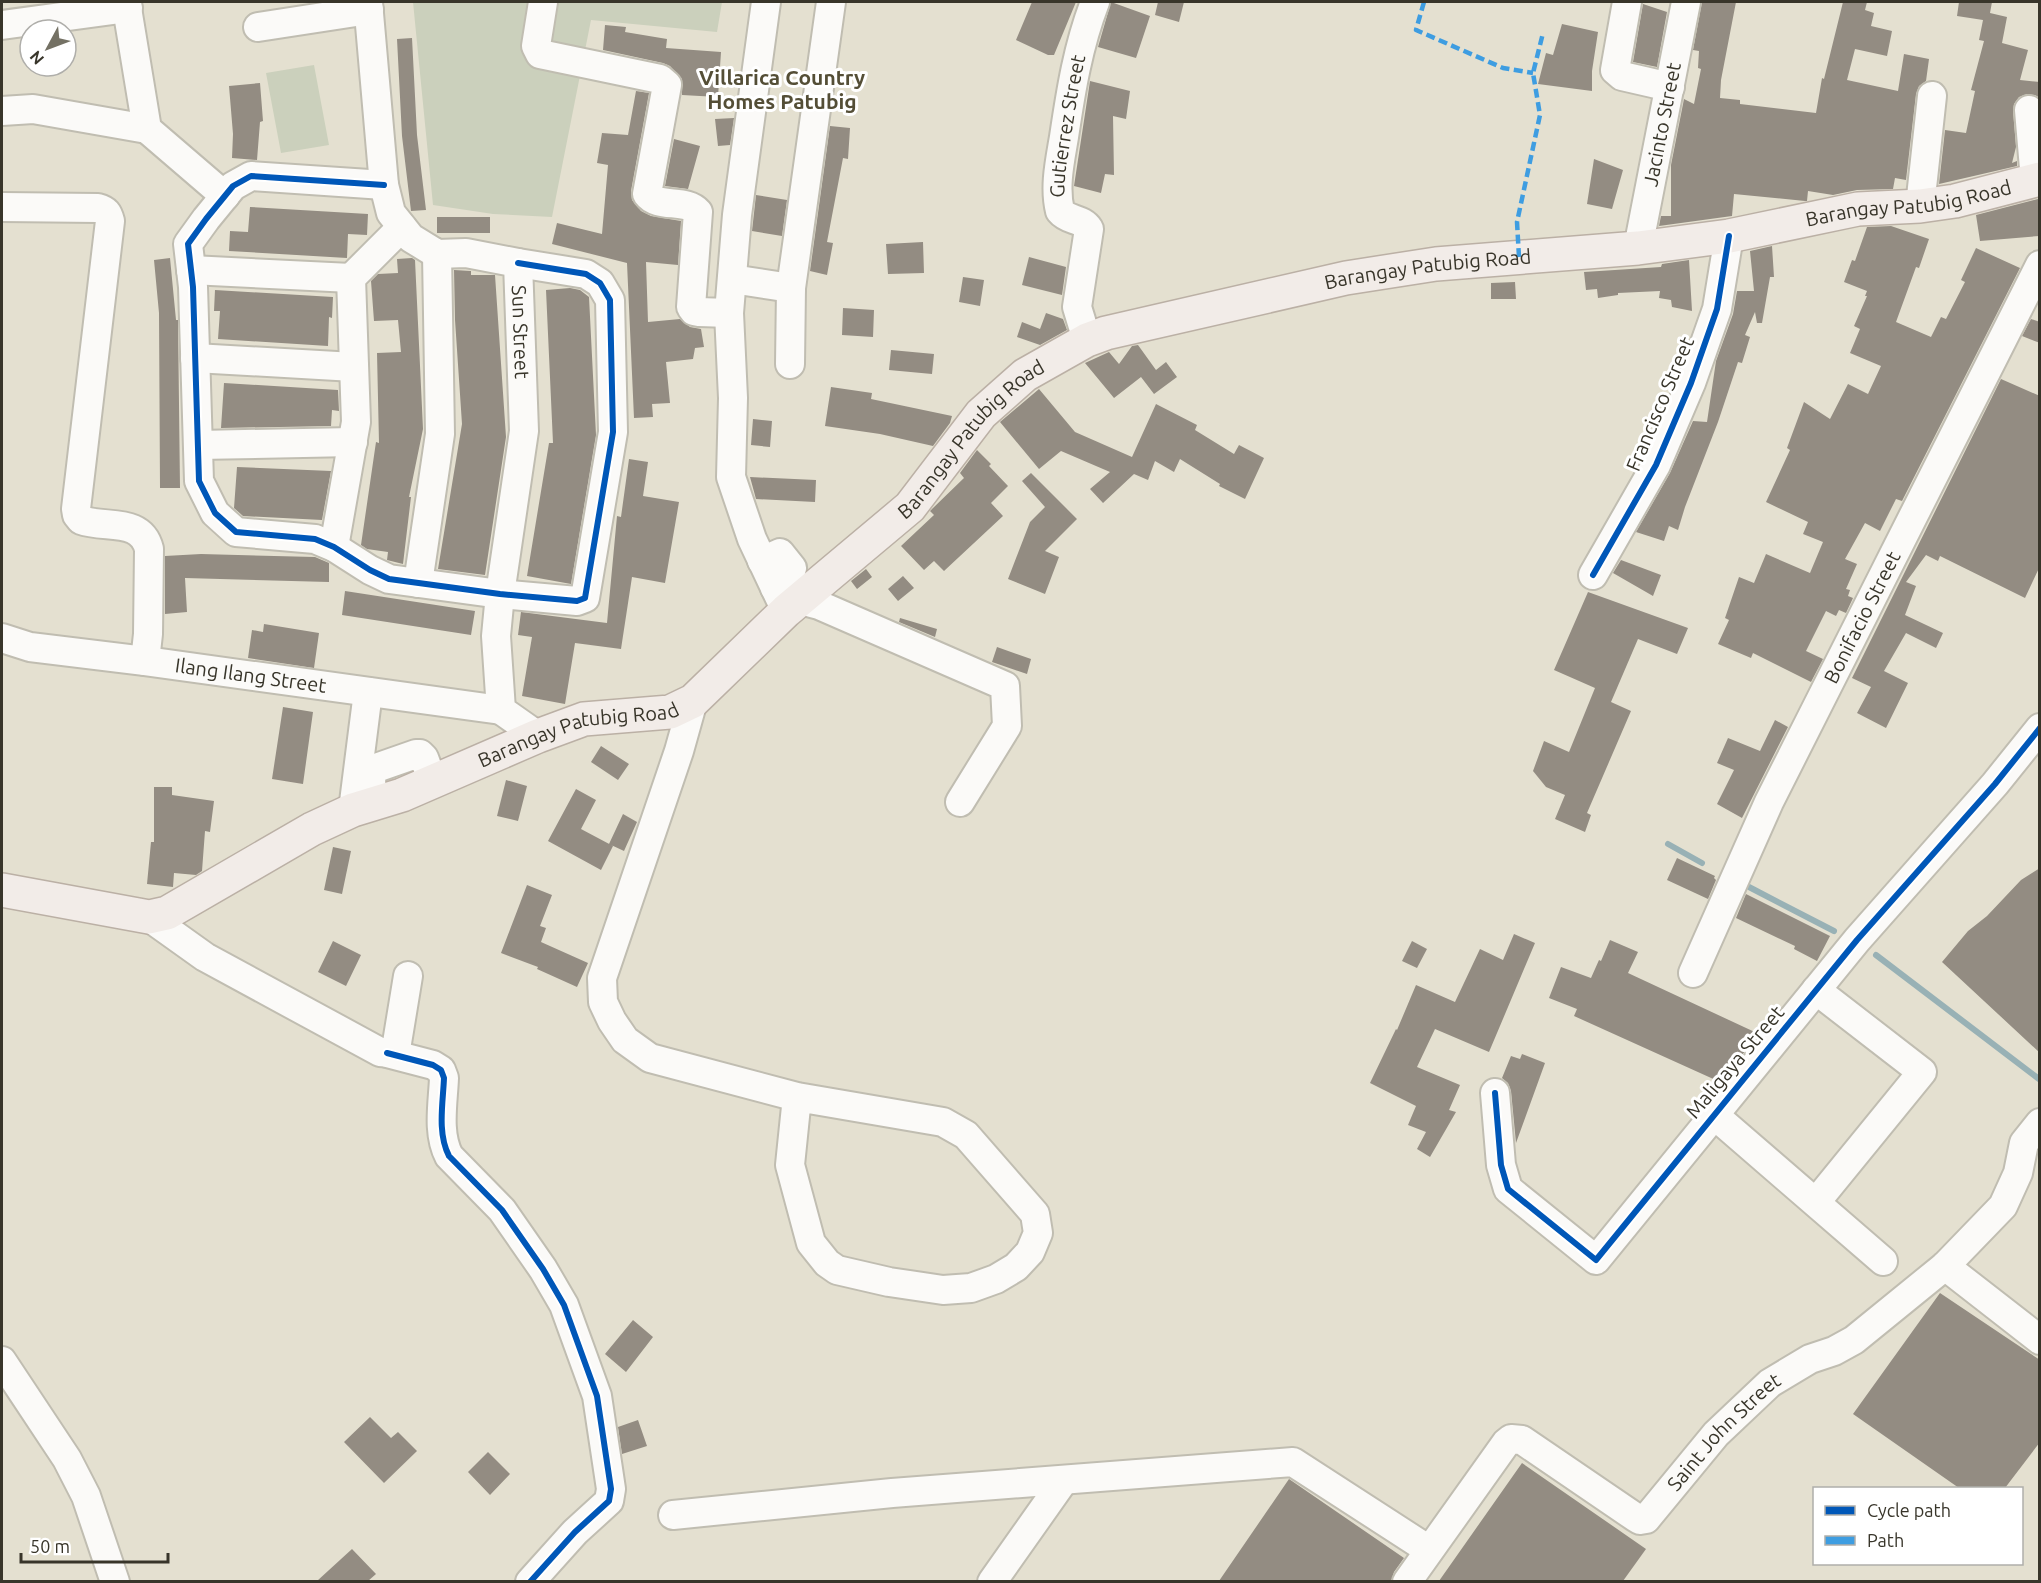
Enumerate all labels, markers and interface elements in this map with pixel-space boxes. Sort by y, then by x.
north arrow [18,18,78,78]
text: N [26,47,47,68]
street label: Gutierrez Street [1045,52,1090,198]
street label: Jacinto Street [1638,60,1685,188]
district label: Villarica Country Homes Patubig [699,65,865,113]
street label: Barangay Patubig Road [1803,175,2014,231]
street label: Barangay Patubig Road [1322,245,1532,294]
street label: Sun Street [508,285,534,379]
street label: Francisco Street [1621,333,1698,474]
street label: Barangay Patubig Road [893,355,1048,523]
street label: Bonifacio Street [1819,547,1905,687]
street label: Ilang Ilang Street [174,653,328,697]
street label: Barangay Patubig Road [474,697,683,772]
street label: Maligaya Street [1681,1001,1788,1123]
street label: Saint John Street [1662,1367,1784,1495]
legend [1813,1487,2023,1565]
text: Cycle path [1867,1500,1951,1520]
scale bar [21,1526,168,1564]
text: Path [1867,1530,1904,1550]
text: 50 m [30,1536,70,1556]

